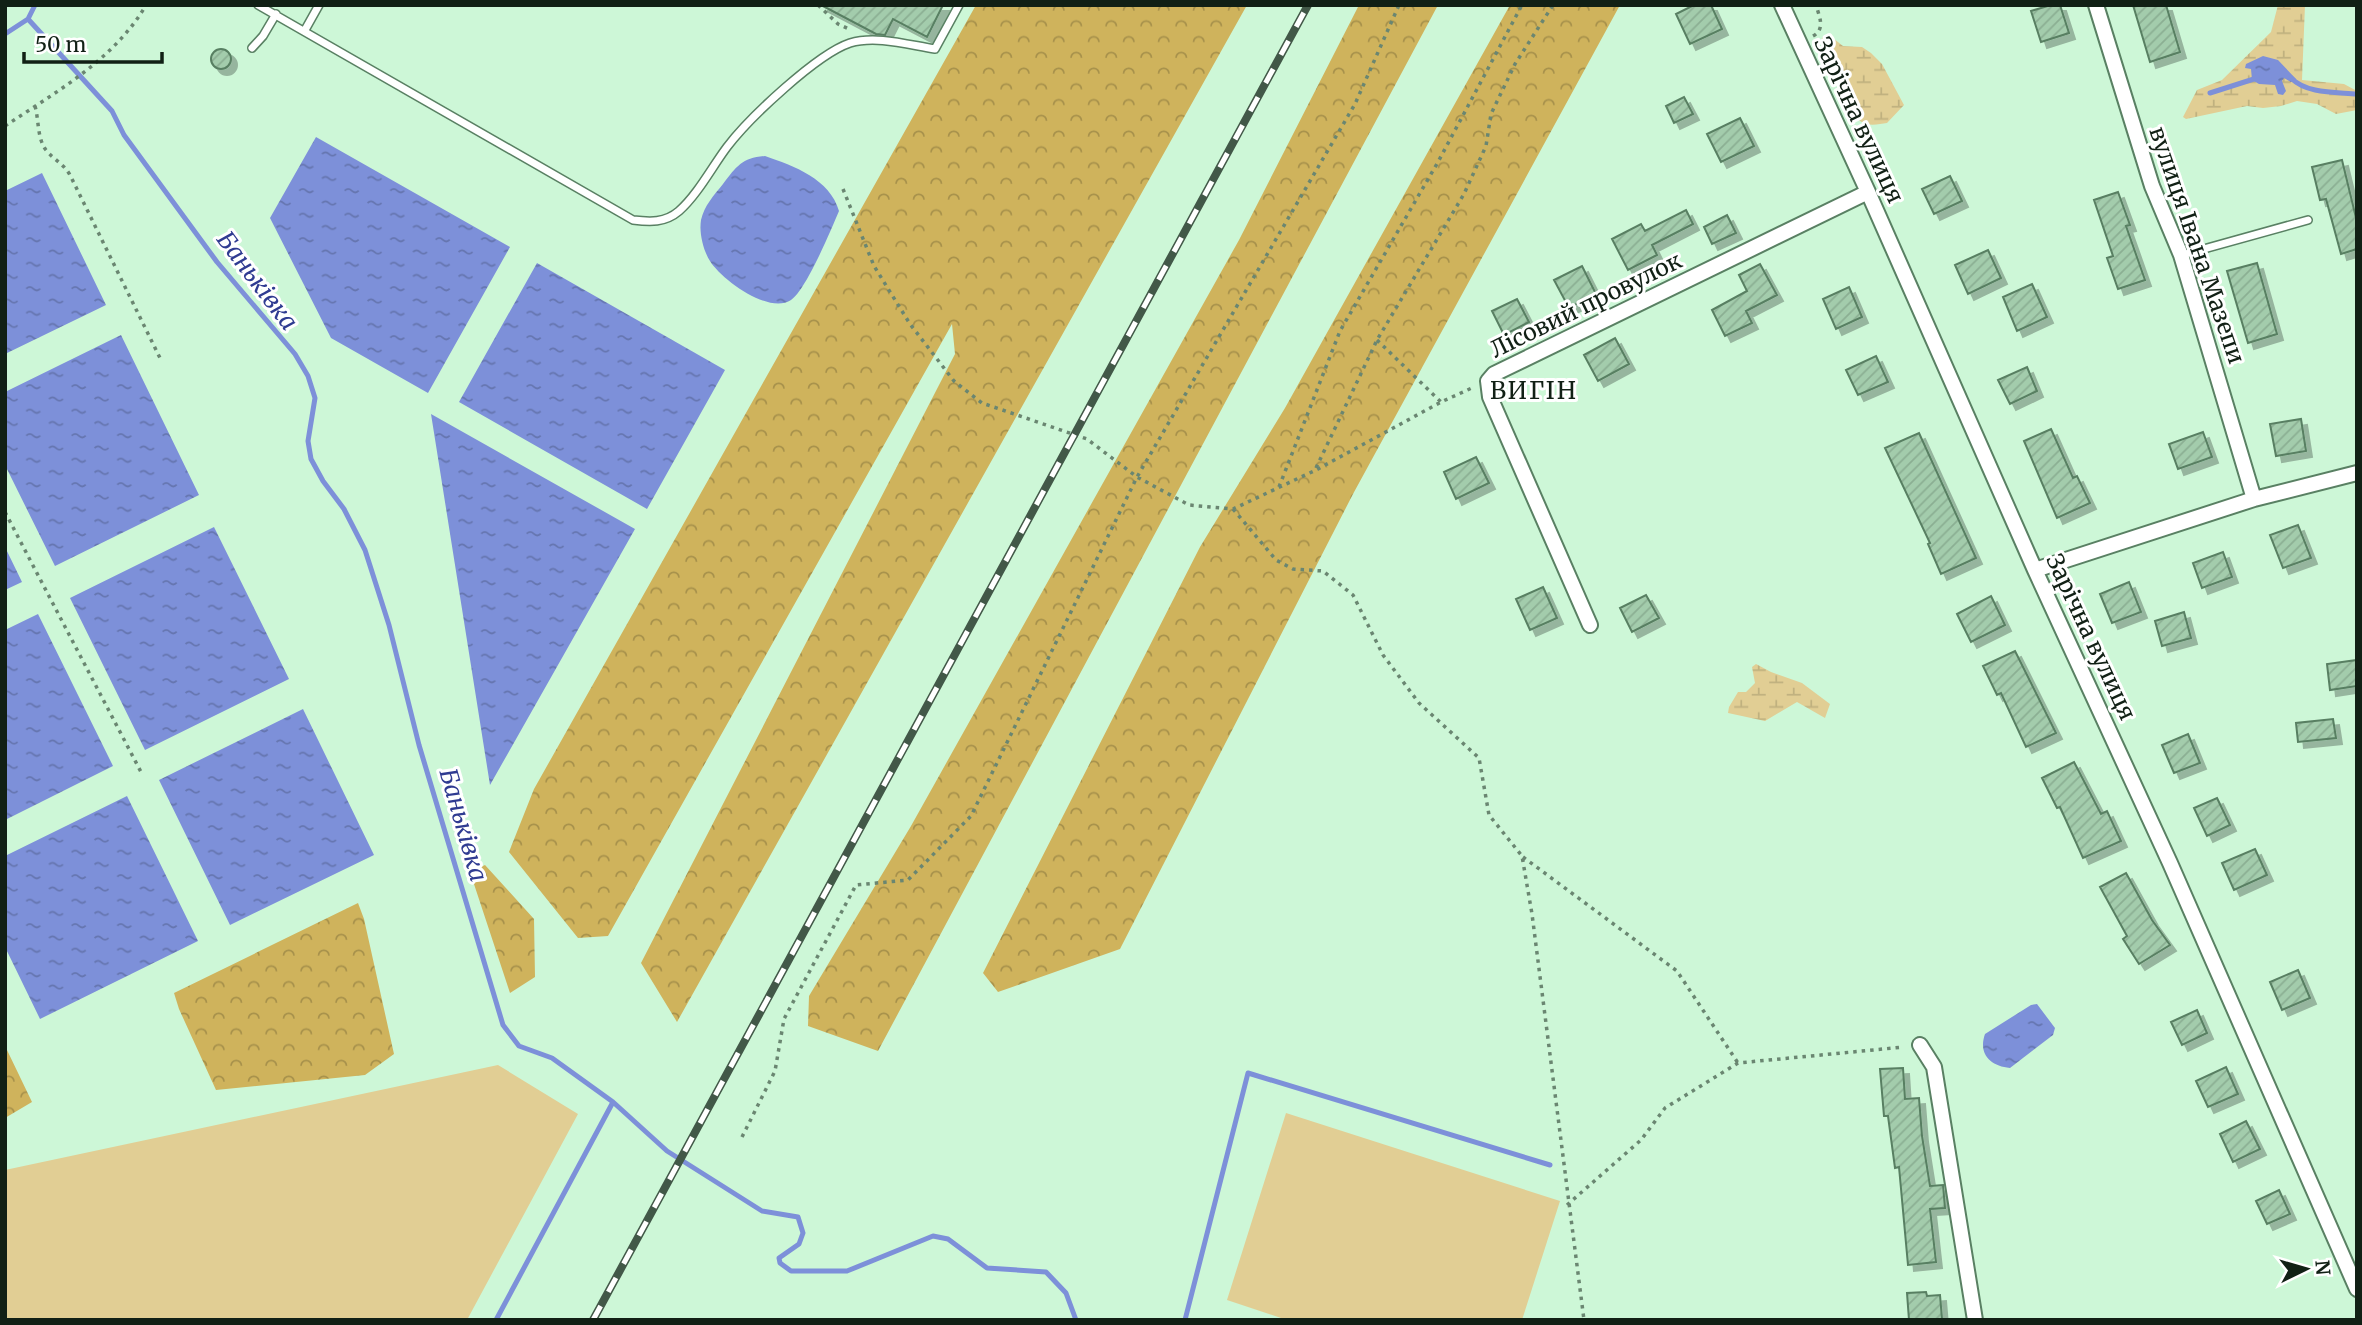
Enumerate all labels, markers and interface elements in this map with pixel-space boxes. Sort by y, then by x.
scale bar [24,21,163,65]
text: 50 m [35,31,86,58]
street label: Зарічна вулиця [1808,32,1911,208]
street label: вулиця Івана Мазепи [2143,122,2252,367]
water label: Баньківка [210,225,305,336]
street label: Лісовий провулок [1485,245,1687,364]
district label: ВИГІН [1490,375,1578,406]
street label: Зарічна вулиця [2040,549,2143,725]
water label: Баньківка [433,765,494,885]
north arrow [2271,1234,2341,1304]
text: N [2310,1259,2336,1276]

